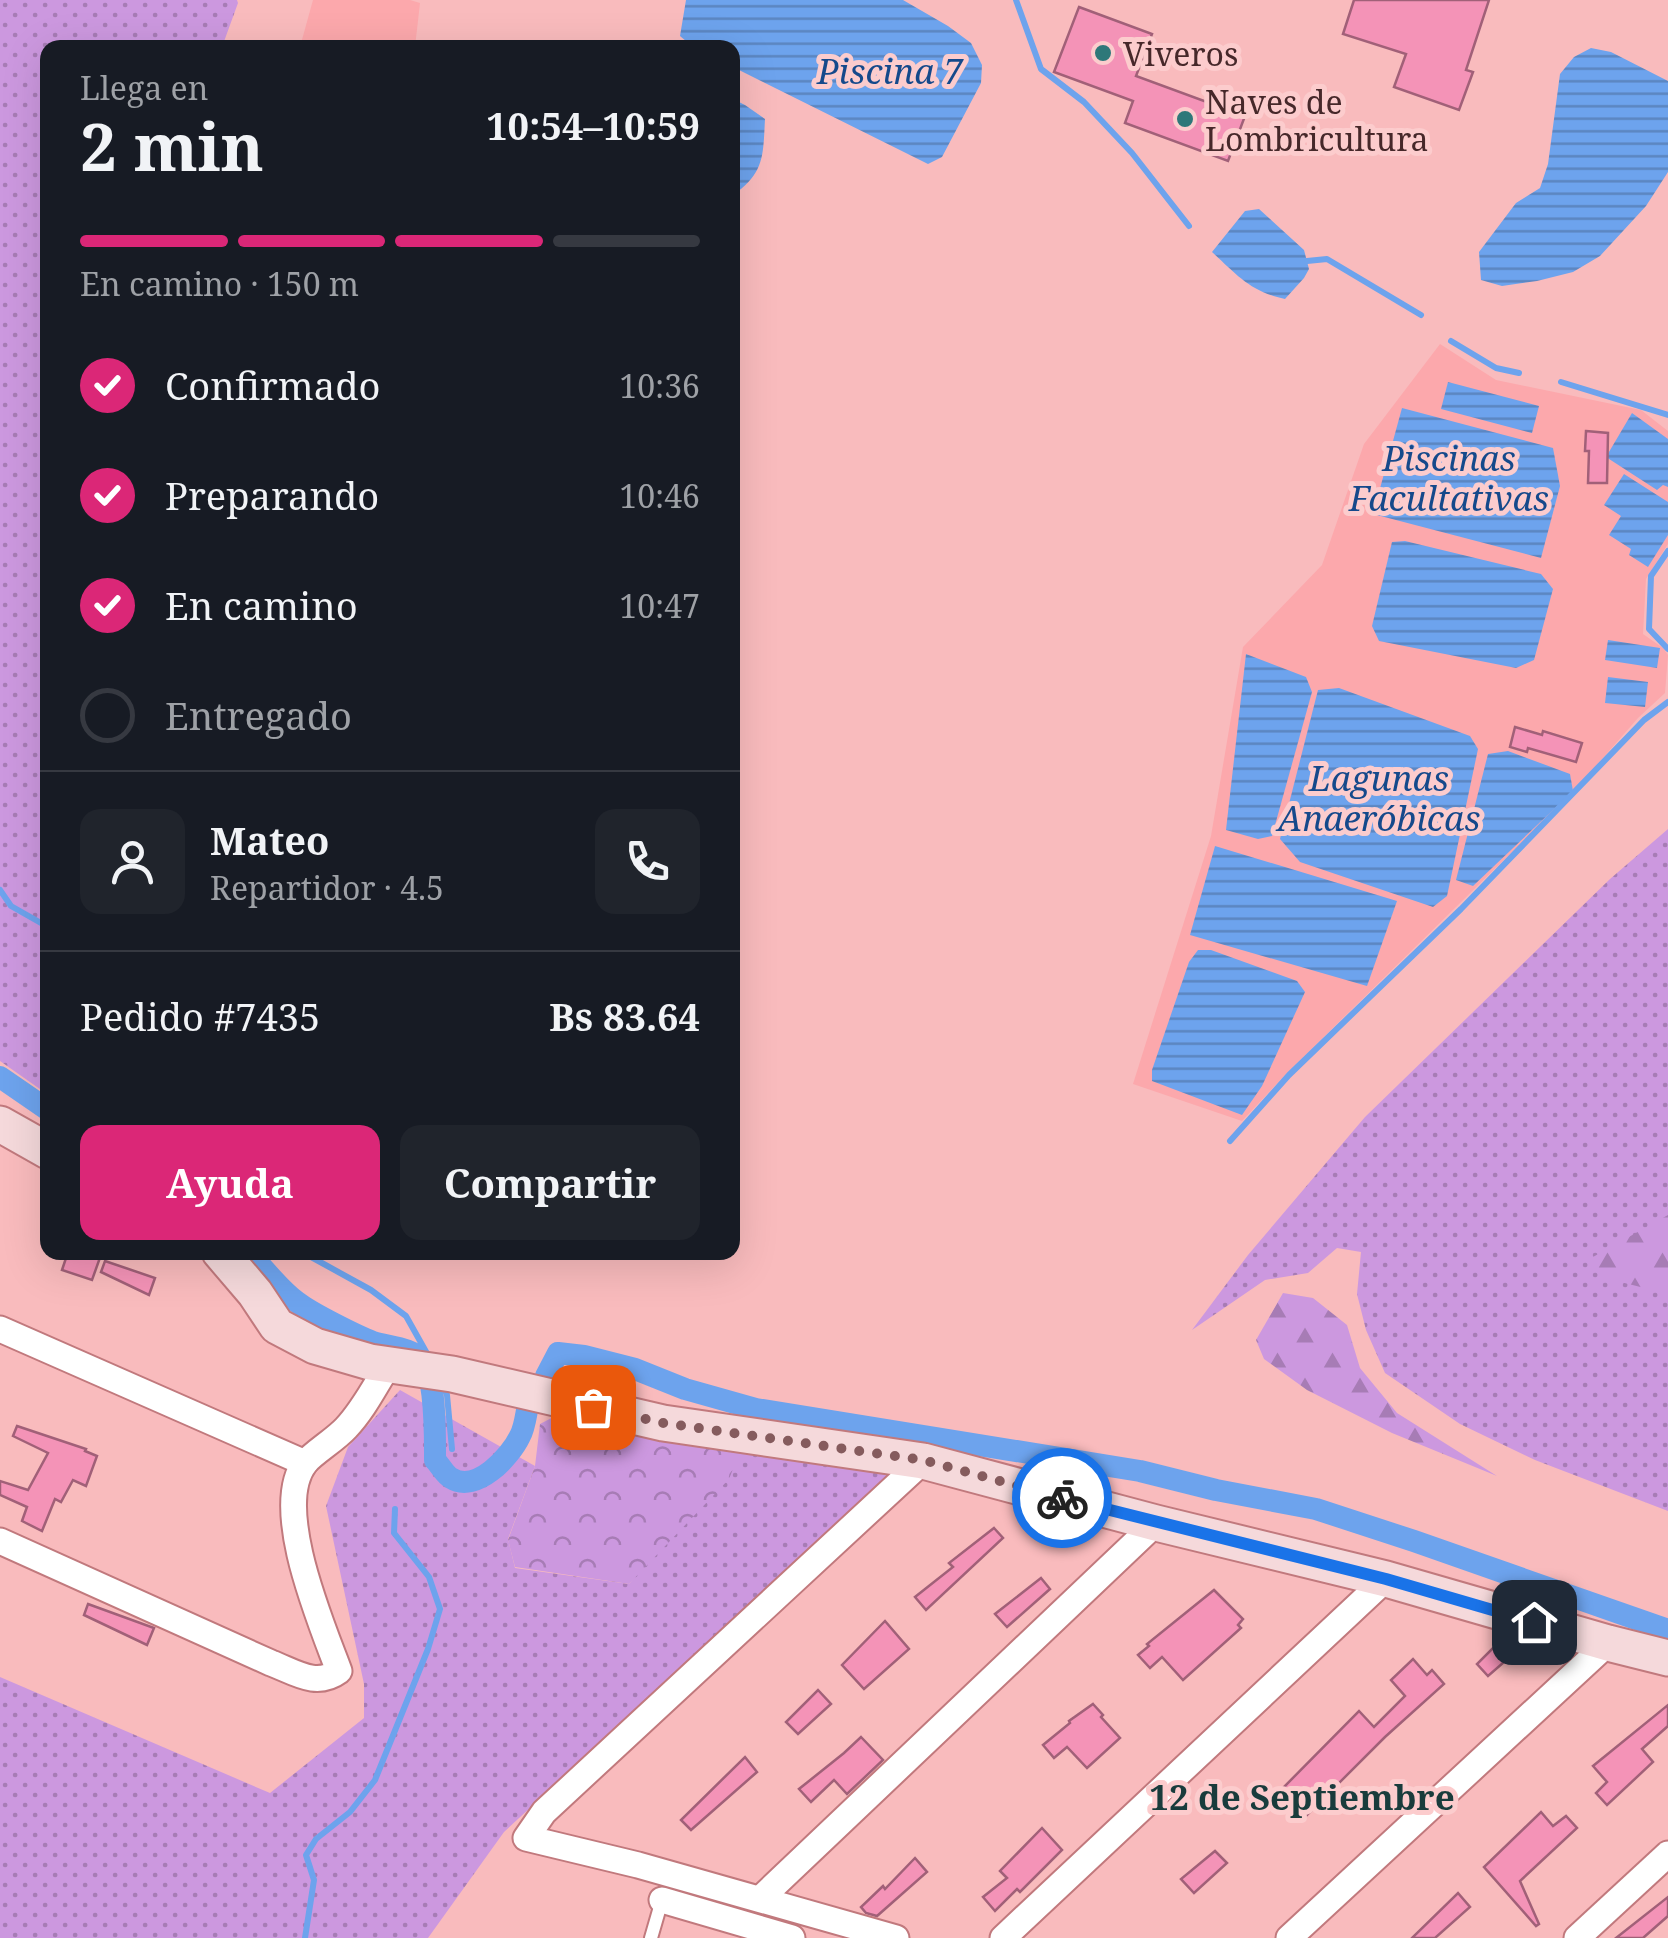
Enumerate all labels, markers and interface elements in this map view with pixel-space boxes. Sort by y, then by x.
place label: Viveros [1123,32,1238,75]
marker: Viveros [1092,42,1114,64]
water label: Piscina 7 [816,47,965,94]
text: Llega en [80,66,208,109]
place label: Naves de Lombricultura [1205,80,1429,160]
text: 10:54–10:59 [486,99,700,151]
text: 2 min [80,102,264,190]
marker: Naves de Lombricultura [1174,108,1196,130]
text: En camino · 150 m [80,262,359,305]
icon: check [80,358,135,413]
text: Confirmado [165,359,380,411]
text: 10:36 [619,364,700,407]
water label: Piscinas Facultativas [1348,434,1549,521]
icon: check [80,468,135,523]
text: Preparando [165,469,379,521]
text: 10:46 [619,474,700,517]
icon: check [80,578,135,633]
text: En camino [165,579,358,631]
text: 10:47 [619,584,700,627]
text: Entregado [165,689,352,741]
water label: Lagunas Anaeróbicas [1276,754,1480,841]
button: person [80,809,185,914]
button: phone [595,809,700,914]
text: Mateo [210,814,329,866]
text: Repartidor · 4.5 [210,866,444,909]
text: Pedido #7435 [80,990,320,1042]
text: Bs 83.64 [549,990,700,1042]
button: Ayuda [80,1125,380,1240]
button: Compartir [400,1125,700,1240]
pin [551,1365,636,1450]
icon: bag [566,1380,621,1435]
courier [1012,1448,1112,1548]
icon: bike [1035,1471,1090,1526]
pin [1492,1580,1577,1665]
icon: home [1507,1595,1562,1650]
district label: 12 de Septiembre [1149,1773,1455,1820]

